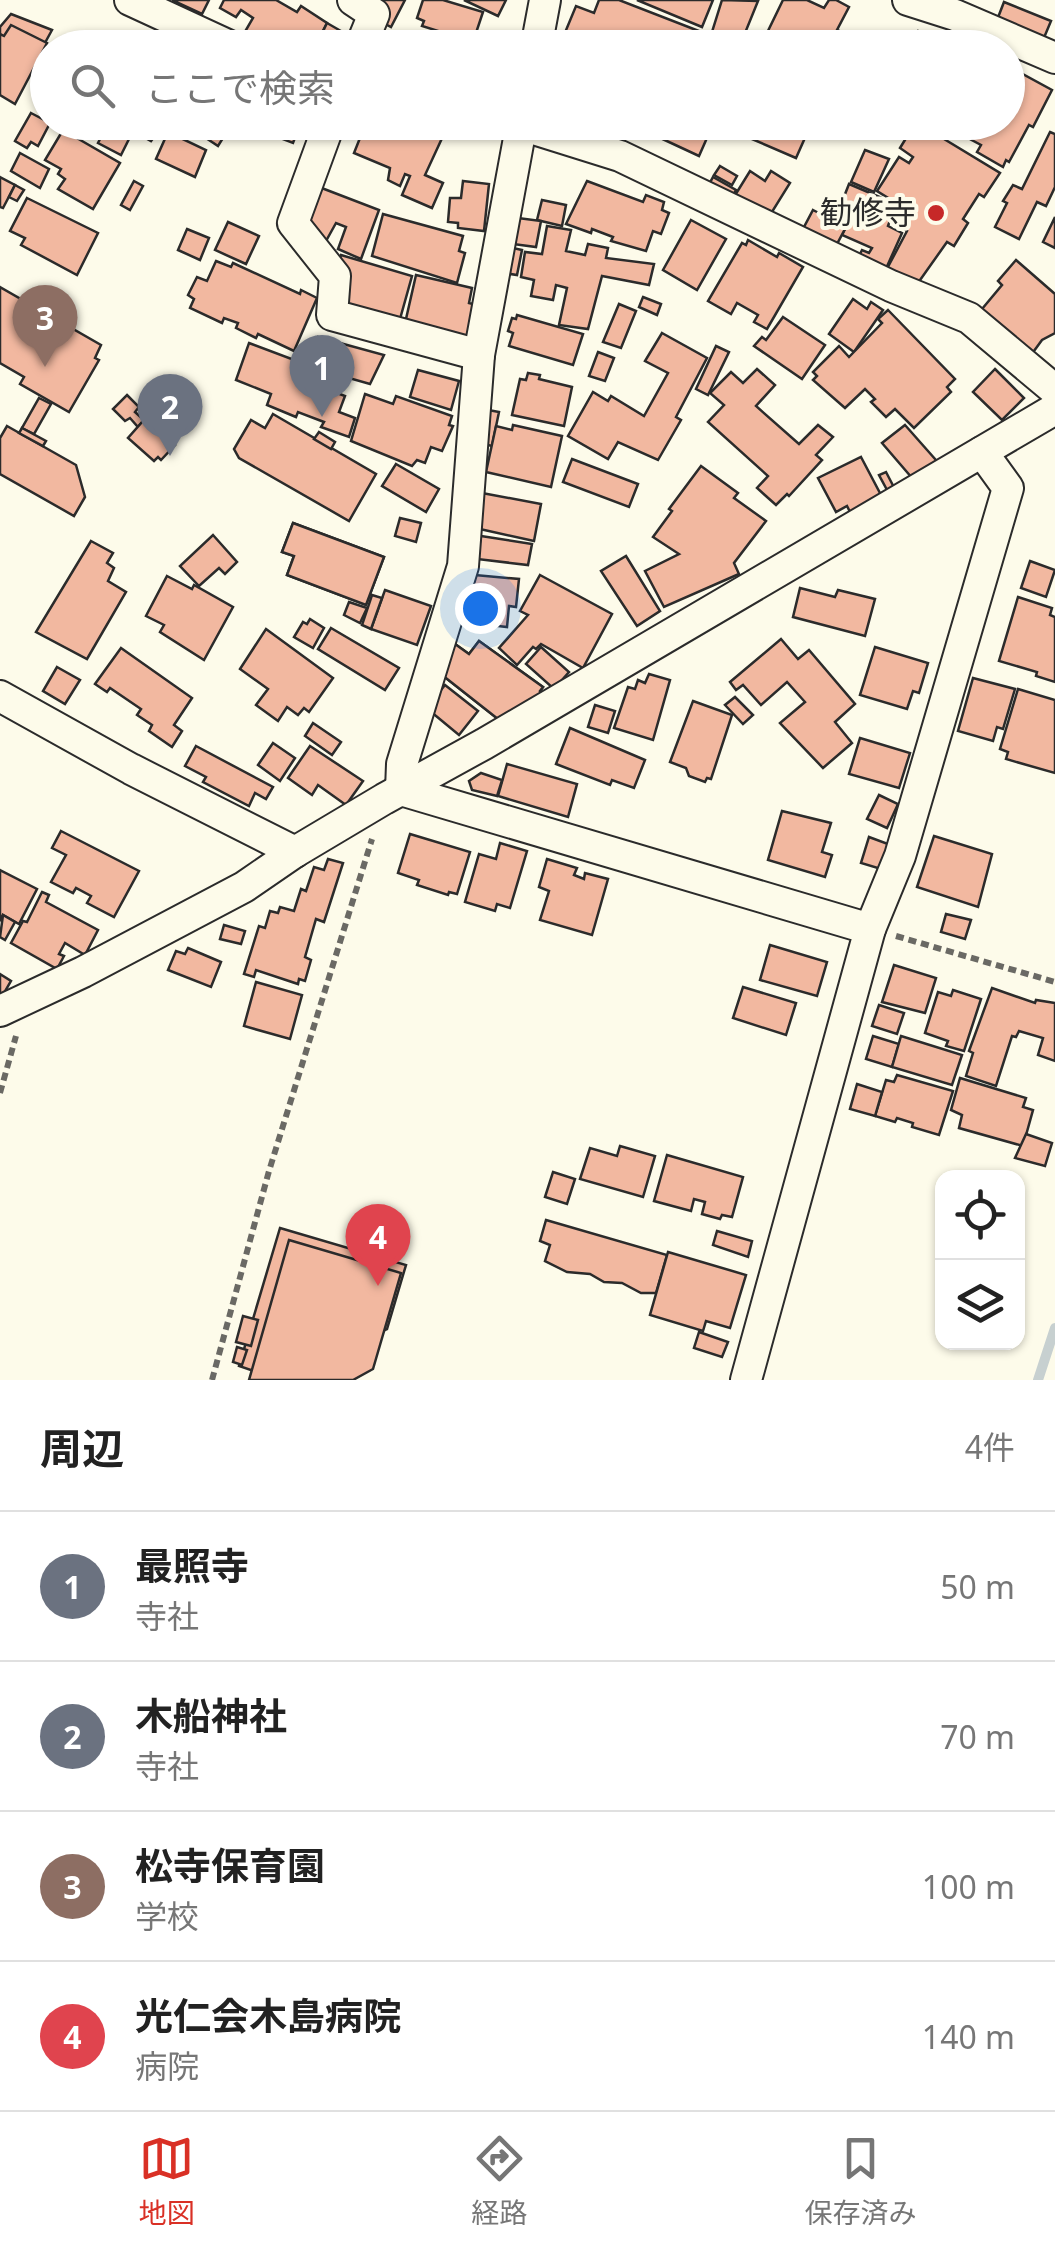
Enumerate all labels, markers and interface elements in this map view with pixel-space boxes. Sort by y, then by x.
search box [30,30,1025,140]
icon: search [65,58,120,113]
text: ここで検索 [145,61,335,113]
place label: 勧修寺 [820,190,916,233]
marker: 勧修寺 [925,202,947,224]
pin: 3 [12,284,78,367]
pin: 1 [290,334,354,417]
pin: 2 [138,374,202,456]
your location [455,583,506,634]
map controls [935,1170,1025,1350]
button: locate [935,1170,1025,1260]
pin: 4 [346,1204,410,1286]
button: layers [935,1260,1025,1350]
text: 周辺 [40,1419,124,1476]
text: 4件 [965,1425,1015,1468]
text: 最照寺 [135,1539,249,1591]
text: 1 [63,1565,82,1608]
text: 50 m [940,1565,1015,1608]
text: 寺社 [135,1594,199,1637]
text: 木船神社 [135,1689,287,1741]
text: 2 [63,1715,82,1758]
text: 70 m [940,1715,1015,1758]
text: 寺社 [135,1744,199,1787]
text: 松寺保育園 [135,1839,325,1891]
text: 3 [63,1865,82,1908]
text: 100 m [922,1865,1015,1908]
text: 学校 [135,1894,199,1937]
text: 光仁会木島病院 [135,1989,401,2041]
text: 4 [63,2015,82,2058]
text: 140 m [922,2015,1015,2058]
text: 病院 [135,2044,199,2087]
tab: 地図 [138,2131,195,2231]
tab: 経路 [471,2131,528,2231]
tab: 保存済み [804,2131,917,2231]

